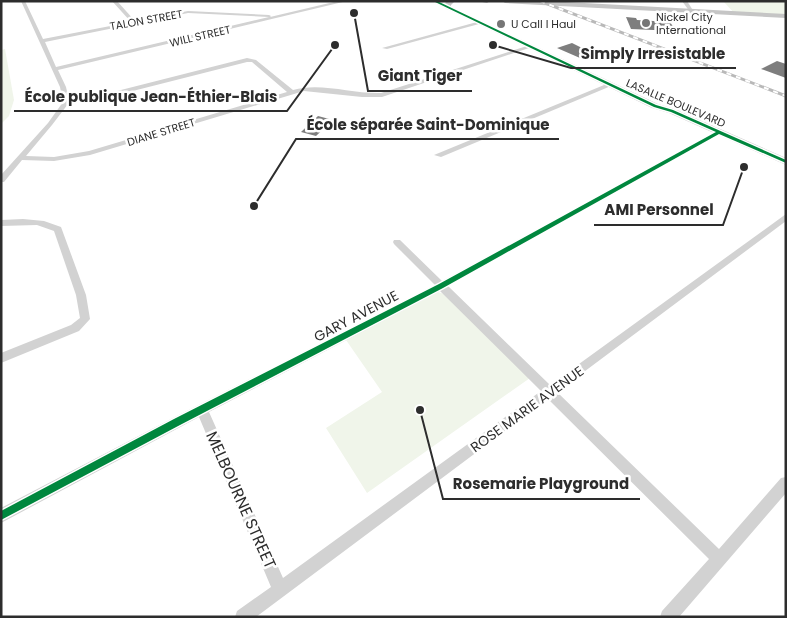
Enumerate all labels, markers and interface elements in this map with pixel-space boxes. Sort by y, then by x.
street label: TALON STREET [108,6,184,34]
place label: Nickel City International [656,9,726,38]
place label: U Call I Haul [511,16,576,32]
marker: Nickel City International [640,17,652,29]
marker: U Call I Haul [495,18,507,30]
street label: WILL STREET [168,21,232,51]
callout: Simply Irresistable [571,38,736,68]
text: Simply Irresistable [581,43,725,64]
callout: Giant Tiger [368,61,472,91]
text: Giant Tiger [378,65,463,86]
street label: LASALLE BOULEVARD [624,75,728,131]
callout: École publique Jean-Éthier-Blais [14,81,287,111]
text: École publique Jean-Éthier-Blais [25,86,277,107]
callout: École séparée Saint-Dominique [296,109,559,139]
street label: DIANE STREET [125,114,197,150]
text: École séparée Saint-Dominique [306,114,550,135]
callout: AMI Personnel [594,195,723,225]
text: AMI Personnel [604,199,714,220]
street label: GARY AVENUE [310,285,402,347]
street label: ROSE MARIE AVENUE [466,361,588,457]
street label: MELBOURNE STREET [200,428,282,573]
callout: Rosemarie Playground [443,469,640,499]
text: Rosemarie Playground [453,473,629,494]

